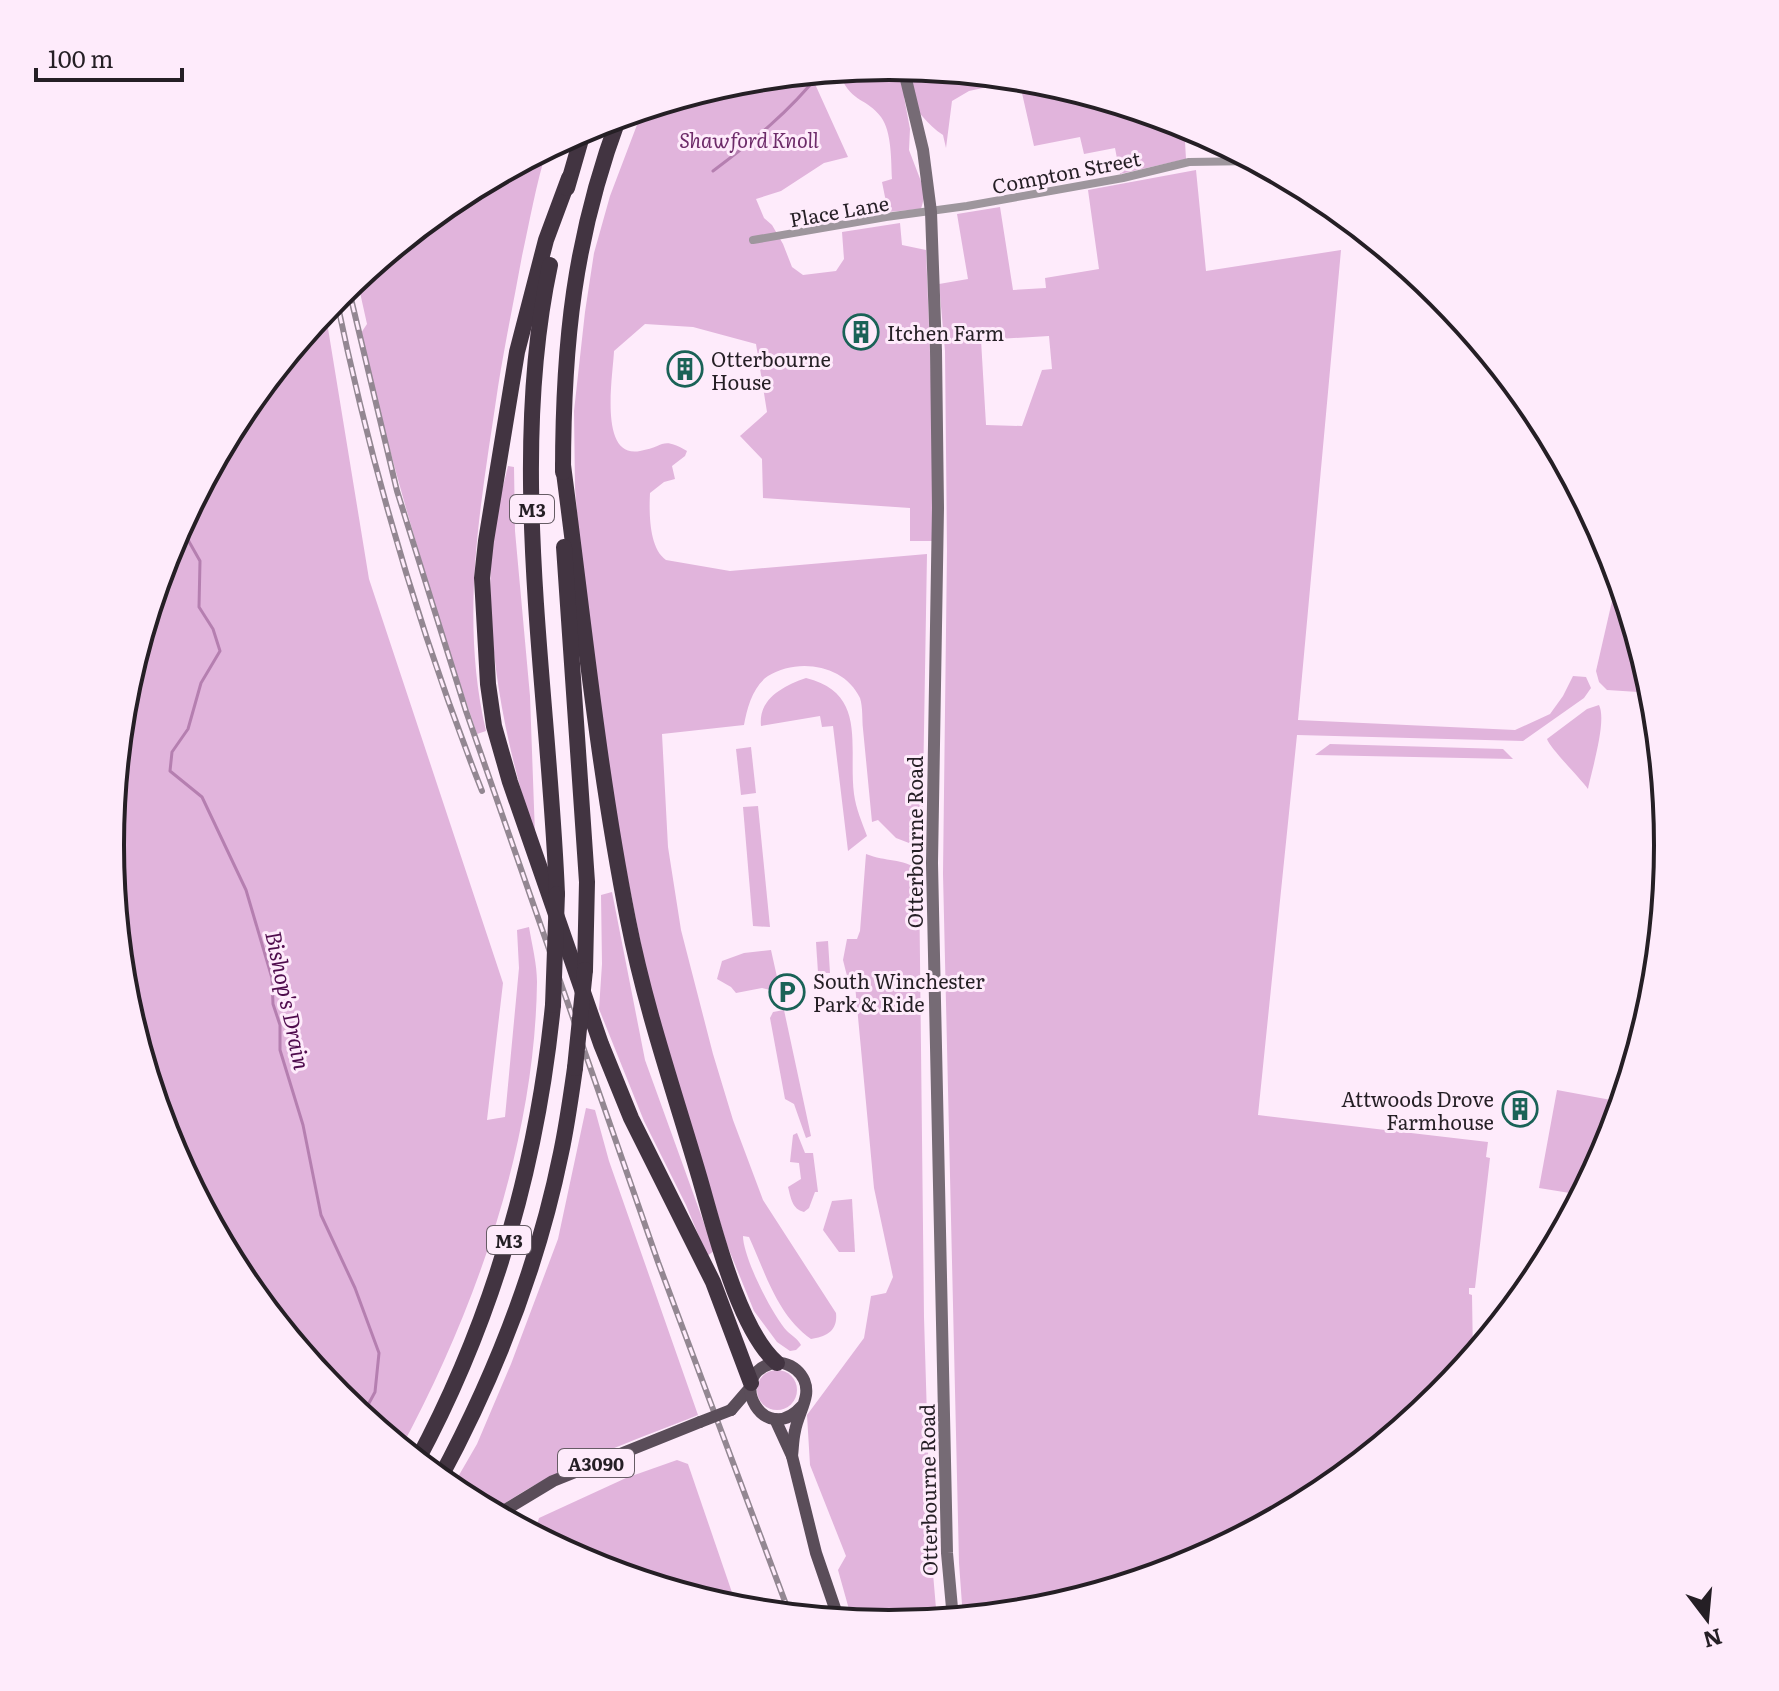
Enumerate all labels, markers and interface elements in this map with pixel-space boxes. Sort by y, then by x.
scale bar [36,32,182,82]
text: 100 m [48,40,114,75]
park label: Shawford Knoll [679,124,819,154]
street label: Compton Street [989,142,1143,200]
street label: Place Lane [787,187,891,233]
building icon: Itchen Farm [842,313,880,351]
place label: Itchen Farm [887,317,1004,347]
place label: Otterbourne House [711,343,831,396]
building icon: Otterbourne House [666,350,704,388]
road number: M3 [510,495,554,523]
street label: Otterbourne Road [899,756,929,928]
water label: Bishop's Drain [258,928,320,1072]
place label: South Winchester Park & Ride [813,965,985,1018]
parking icon: South Winchester Park & Ride [768,973,806,1011]
place label: Attwoods Drove Farmhouse [1341,1083,1494,1136]
building icon: Attwoods Drove Farmhouse [1501,1090,1539,1128]
road number: M3 [487,1226,531,1254]
street label: Otterbourne Road [910,1404,944,1576]
road number: A3090 [558,1449,634,1477]
north arrow [1667,1579,1747,1659]
text: N [1700,1621,1726,1658]

